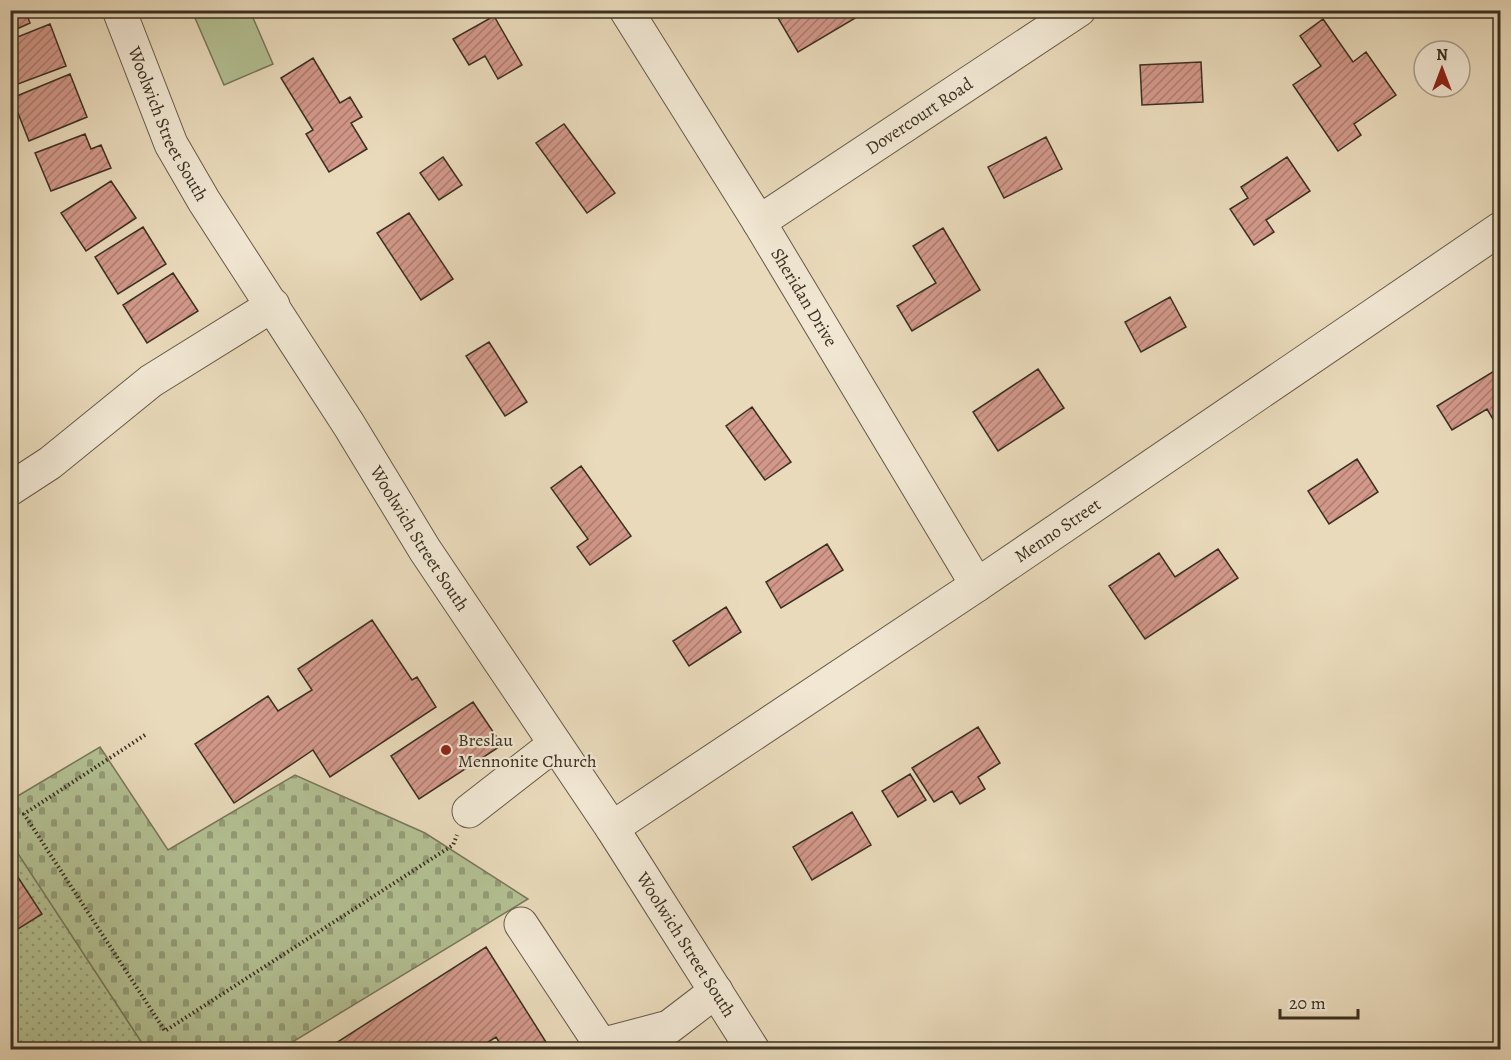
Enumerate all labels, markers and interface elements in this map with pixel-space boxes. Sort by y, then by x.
north arrow [1412,39,1472,99]
street label: Woolwich Street South [122,42,214,206]
text: N [1436,44,1448,66]
street label: Dovercourt Road [861,72,978,160]
street label: Sheridan Drive [765,243,843,351]
street label: Woolwich Street South [364,460,475,616]
street label: Menno Street [1010,492,1106,568]
place label: Breslau Mennonite Church [458,728,597,773]
marker: Breslau Mennonite Church [439,743,453,757]
street label: Woolwich Street South [630,867,741,1022]
scale bar [1280,982,1358,1020]
text: 20 m [1289,991,1326,1015]

